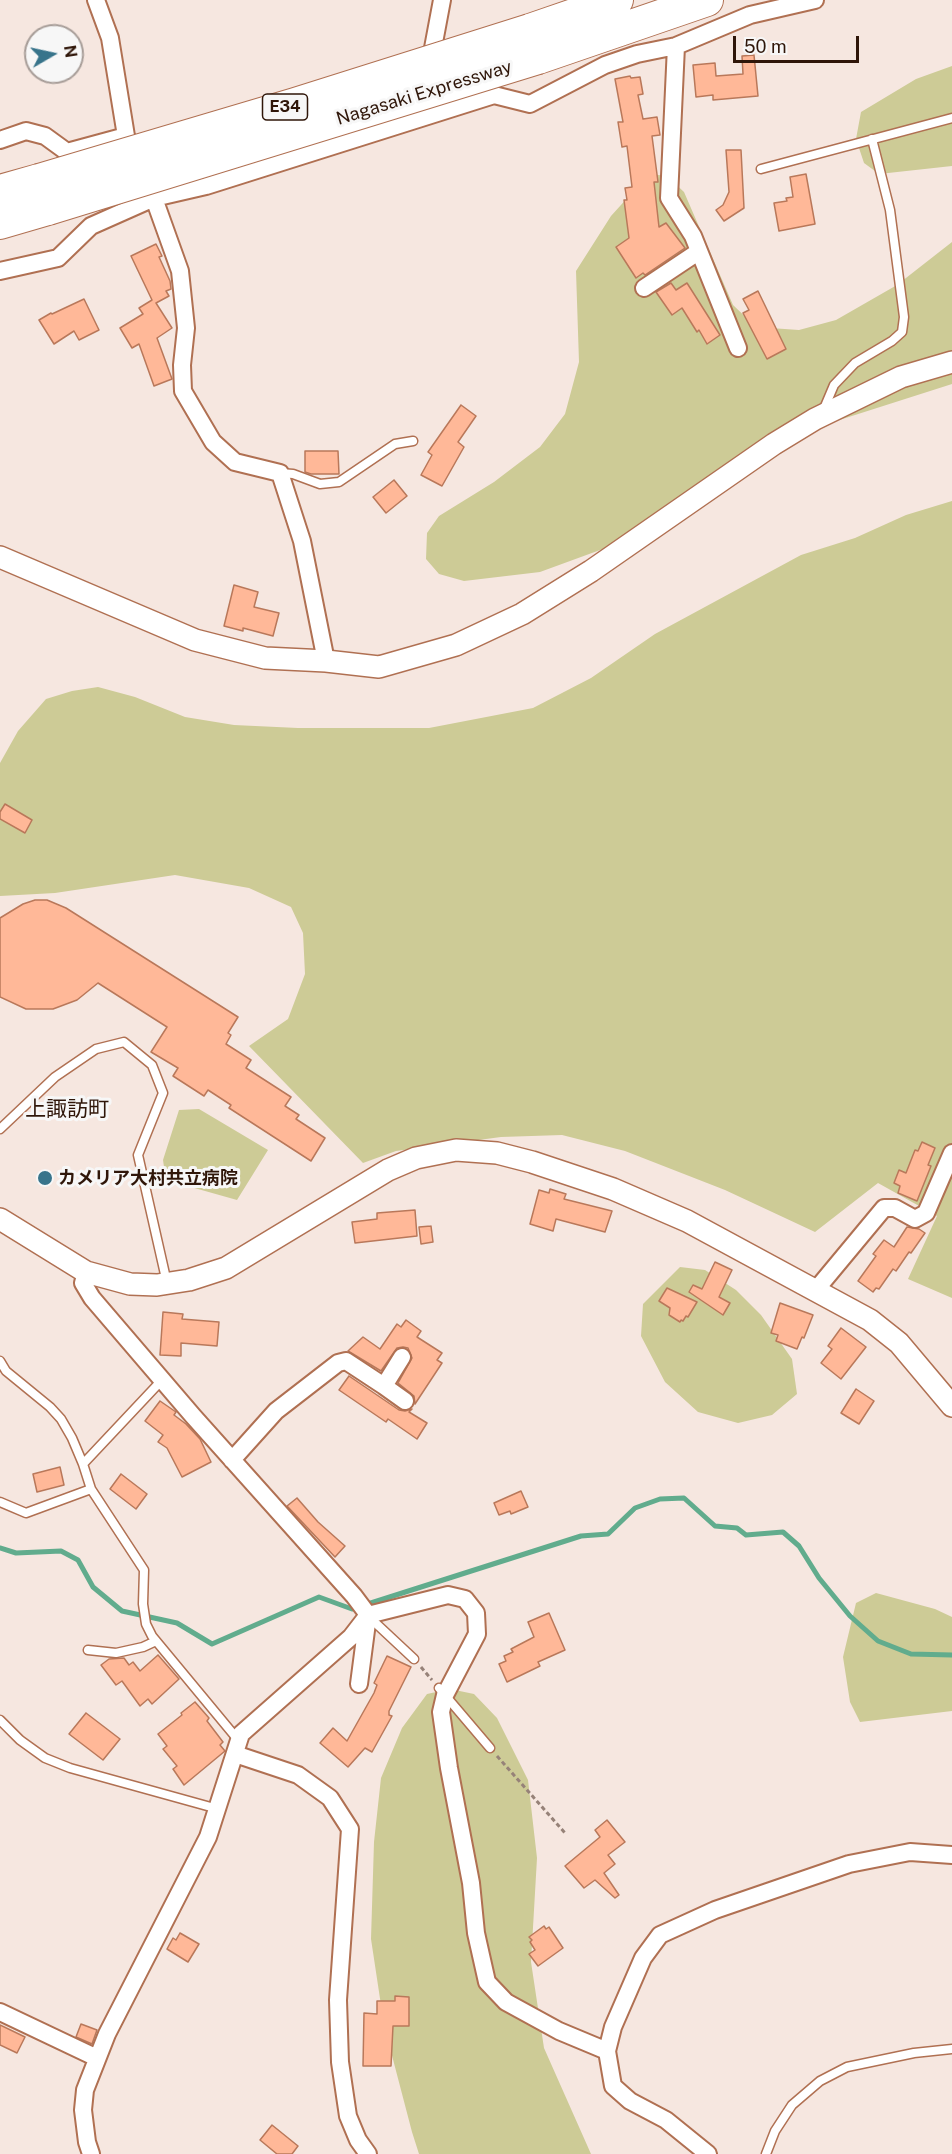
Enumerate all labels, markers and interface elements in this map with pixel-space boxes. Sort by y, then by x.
north arrow [24,24,84,84]
scale bar [736,24,862,62]
text: 50 m [744,36,787,57]
text: N [60,44,81,59]
street label: Nagasaki Expressway [334,56,514,130]
road number: E34 [262,94,308,120]
district label: 上諏訪町 [25,1097,109,1123]
place label: カメリア大村共立病院 [58,1167,238,1189]
marker: カメリア大村共立病院 [36,1169,54,1187]

